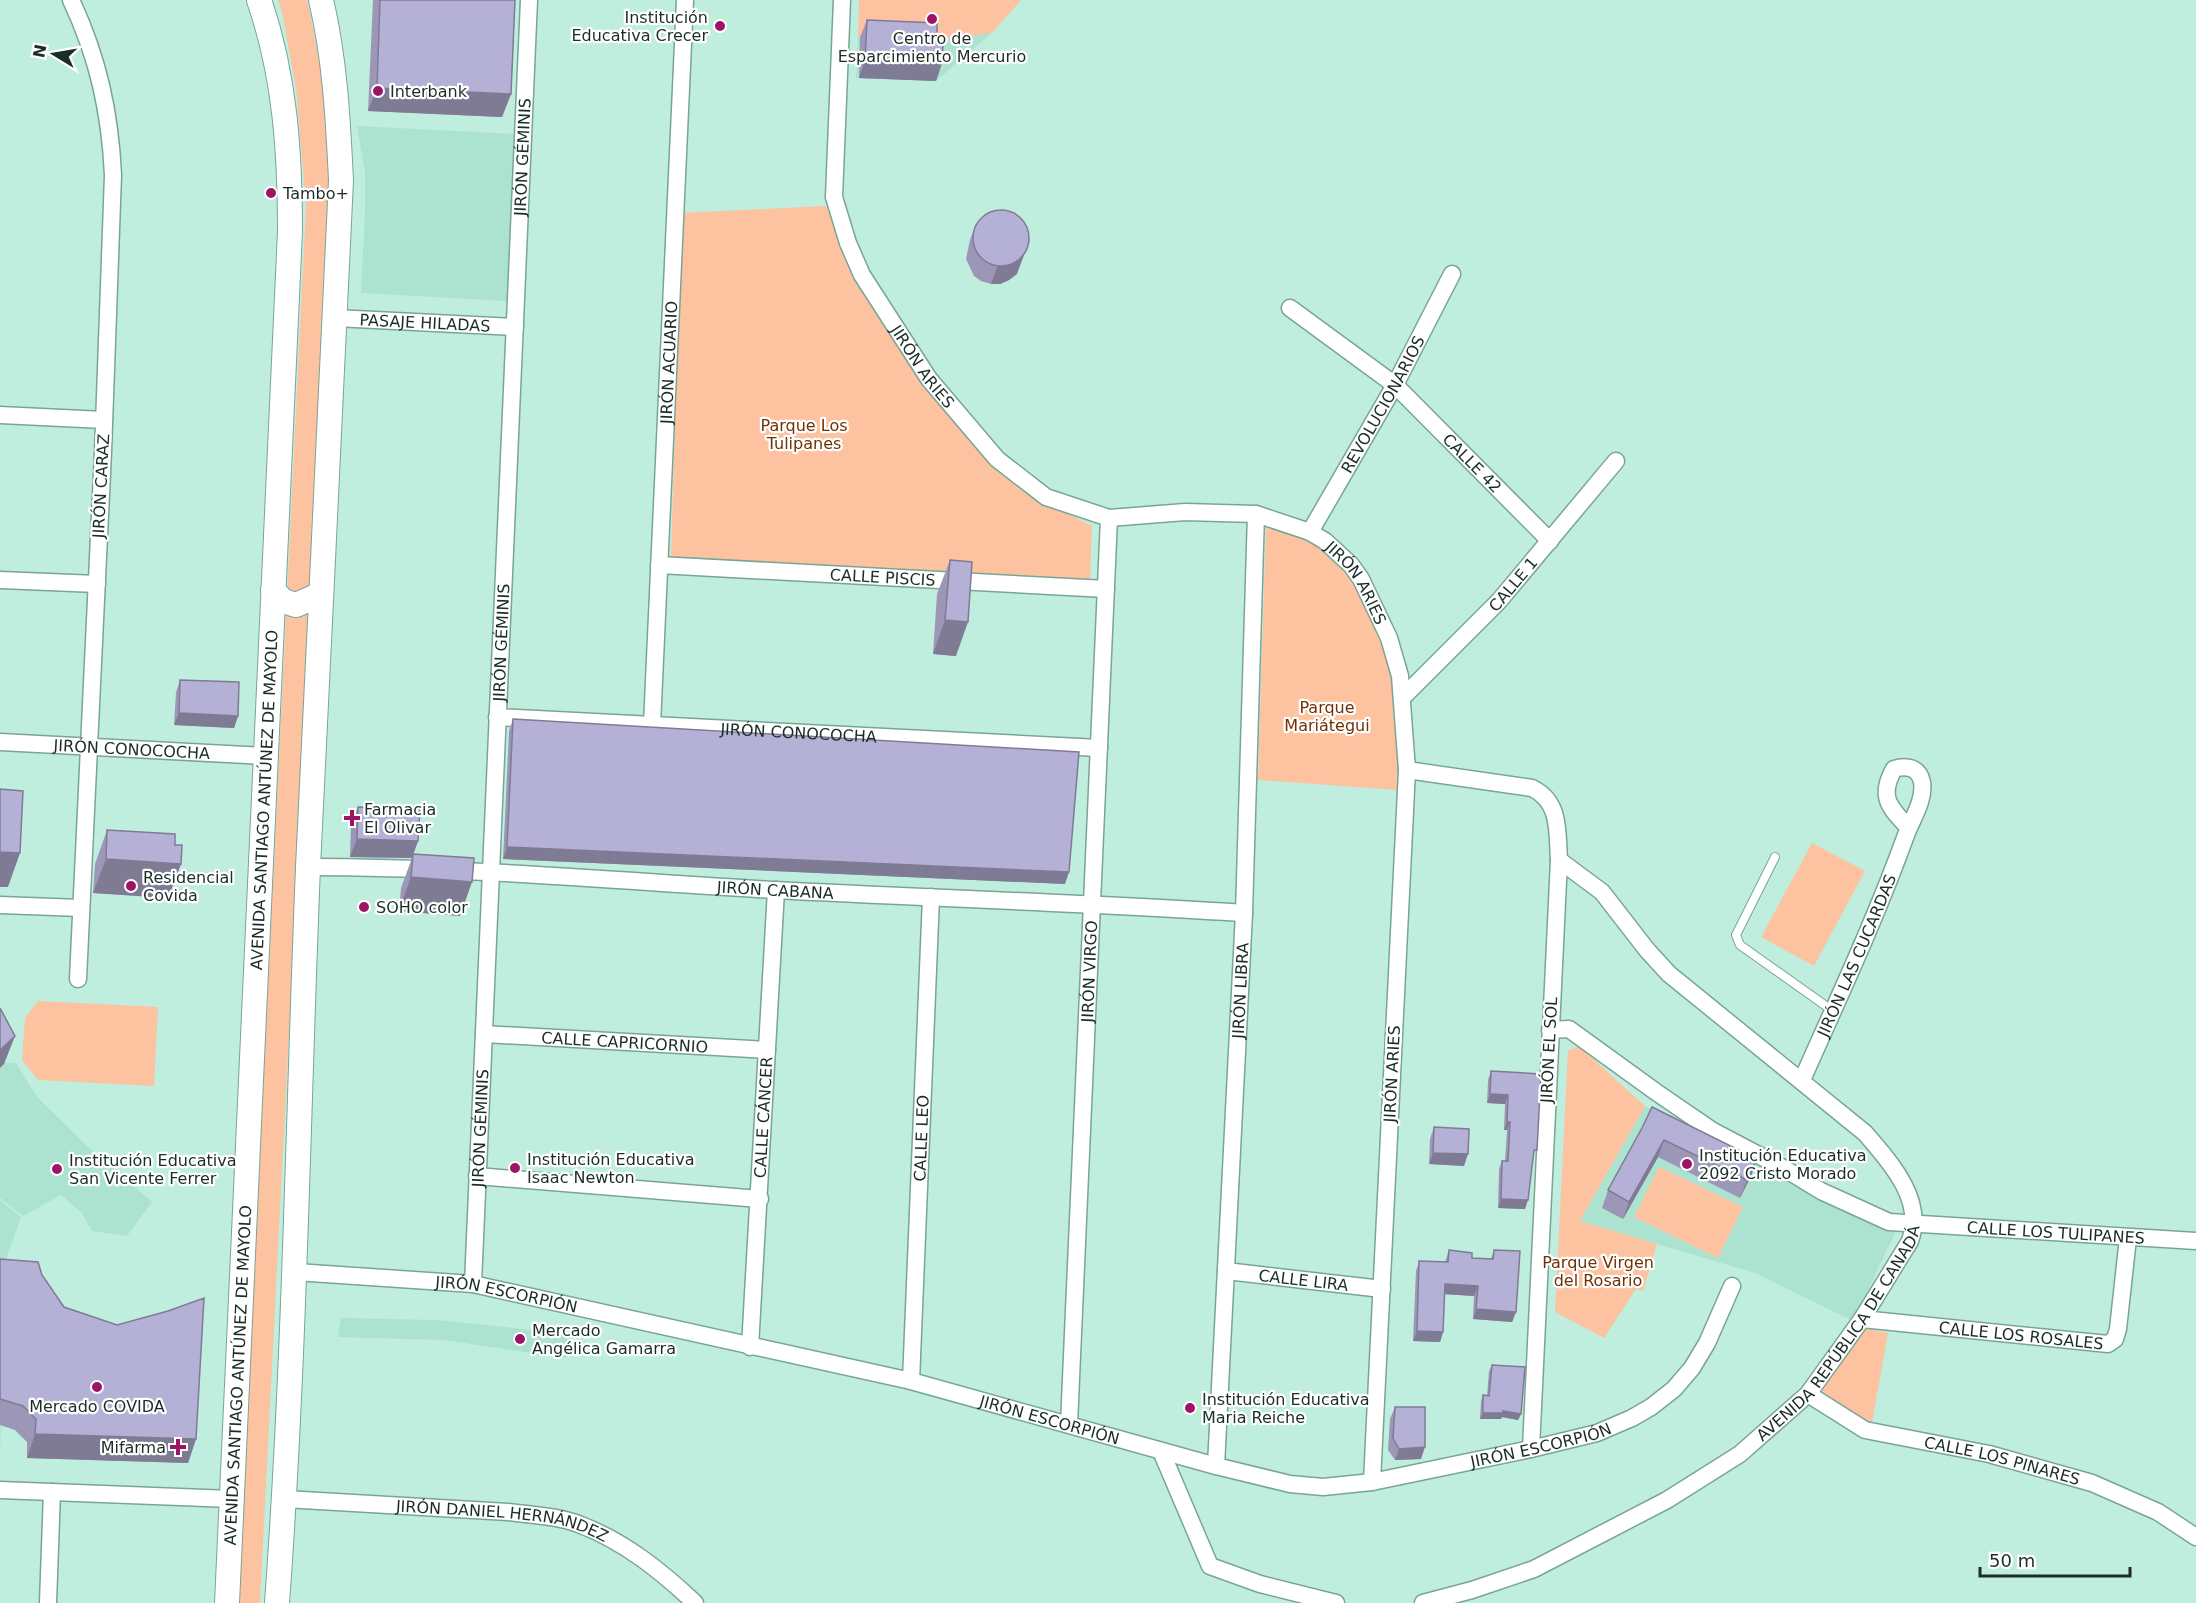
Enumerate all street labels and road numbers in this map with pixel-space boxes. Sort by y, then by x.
street label: JIRÓN GÉMINIS [510,98,534,217]
street label: JIRÓN ACUARIO [656,300,681,425]
street label: PASAJE HILADAS [359,310,491,335]
street label: JIRÓN ARIES [887,320,959,412]
street label: REVOLUCIONARIOS [1337,332,1428,476]
street label: CALLE 42 [1439,429,1506,496]
street label: JIRÓN CARAZ [89,433,113,540]
street label: JIRÓN ARIES [1321,536,1391,627]
street label: CALLE 1 [1485,553,1541,615]
street label: CALLE PISCIS [829,565,936,589]
street label: JIRÓN GÉMINIS [489,583,513,703]
street label: AVENIDA SANTIAGO ANTÚNEZ DE MAYOLO [247,629,281,970]
street label: JIRÓN CONOCOCHA [719,719,877,746]
street label: JIRÓN CONOCOCHA [52,735,210,763]
street label: JIRÓN LAS CUCARDAS [1813,871,1900,1041]
street label: JIRÓN CABANA [715,877,834,902]
street label: JIRÓN VIRGO [1077,920,1101,1024]
street label: JIRÓN LIBRA [1228,942,1252,1040]
street label: JIRÓN EL SOL [1537,997,1561,1104]
street label: JIRÓN ARIES [1380,1025,1404,1124]
street label: CALLE CAPRICORNIO [541,1028,709,1056]
street label: CALLE CÁNCER [750,1056,776,1179]
street label: JIRÓN GÉMINIS [468,1069,492,1189]
street label: CALLE LEO [910,1094,932,1182]
street label: AVENIDA SANTIAGO ANTÚNEZ DE MAYOLO [220,1205,255,1546]
street label: CALLE LOS TULIPANES [1966,1217,2145,1247]
street label: AVENIDA REPÚBLICA DE CANADÁ [1752,1224,1923,1445]
street label: CALLE LIRA [1258,1265,1349,1295]
street label: JIRÓN ESCORPIÓN [434,1272,579,1316]
street label: CALLE LOS ROSALES [1938,1317,2105,1353]
street label: JIRÓN ESCORPIÓN [977,1391,1122,1448]
street label: JIRÓN ESCORPIÓN [1468,1418,1614,1471]
street label: CALLE LOS PINARES [1923,1432,2082,1489]
street label: JIRÓN DANIEL HERNÁNDEZ [394,1496,612,1546]

